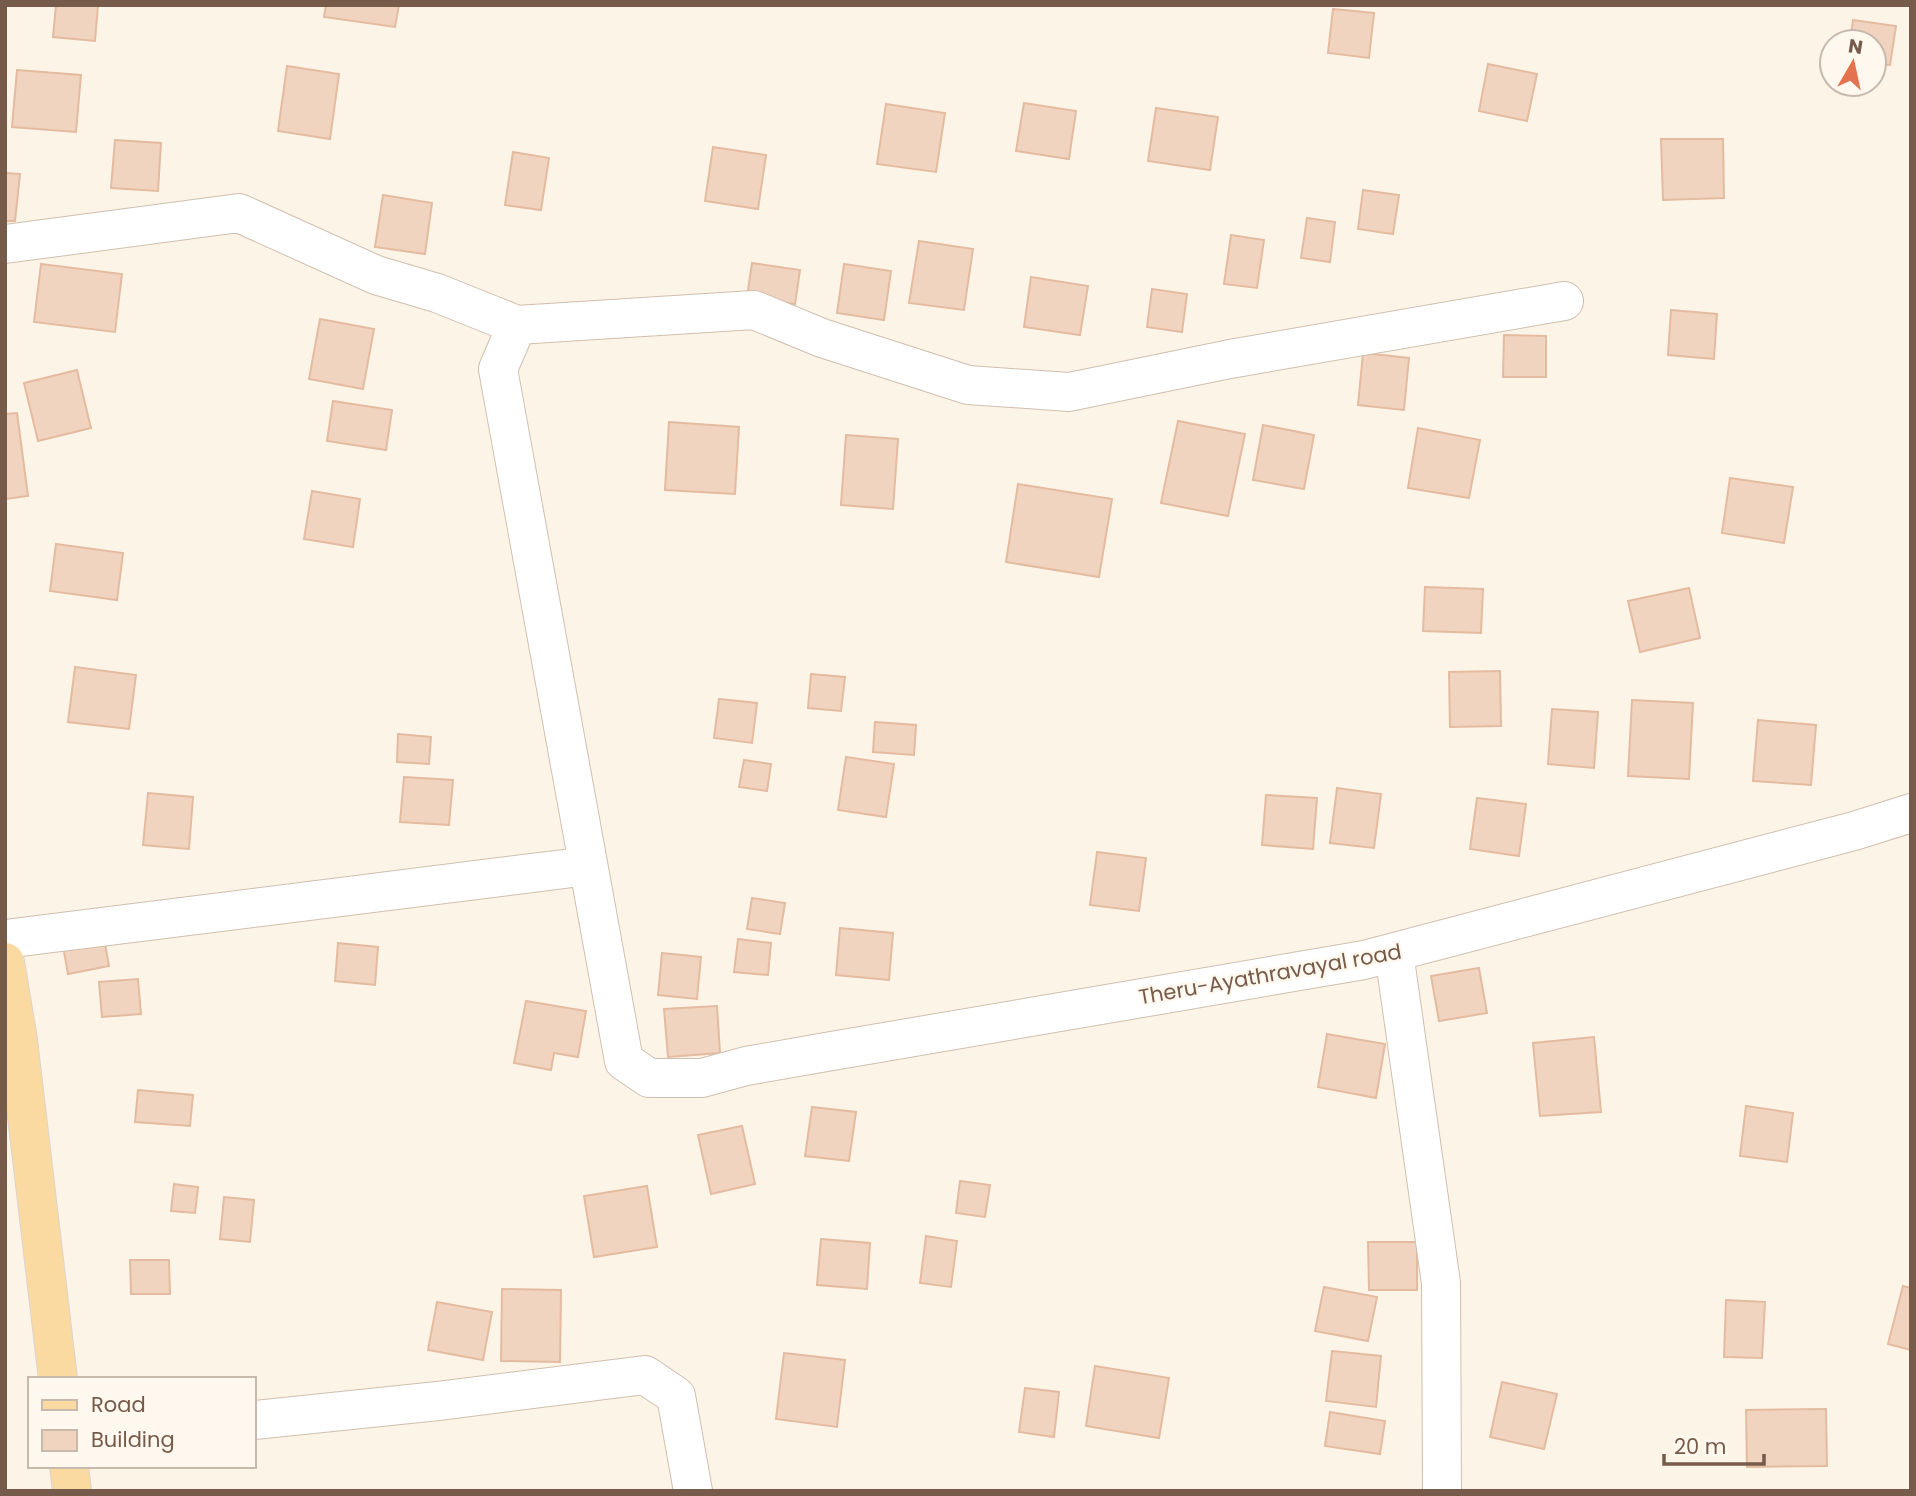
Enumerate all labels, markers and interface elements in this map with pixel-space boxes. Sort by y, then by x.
north arrow [1818,28,1888,98]
text: N [1846,32,1865,61]
street label: Theru-Ayathravayal road [1136,937,1404,1011]
legend [28,1377,256,1468]
text: Road [91,1390,146,1419]
scale bar [1664,1422,1764,1466]
text: Building [91,1425,175,1454]
text: 20 m [1674,1432,1727,1461]

